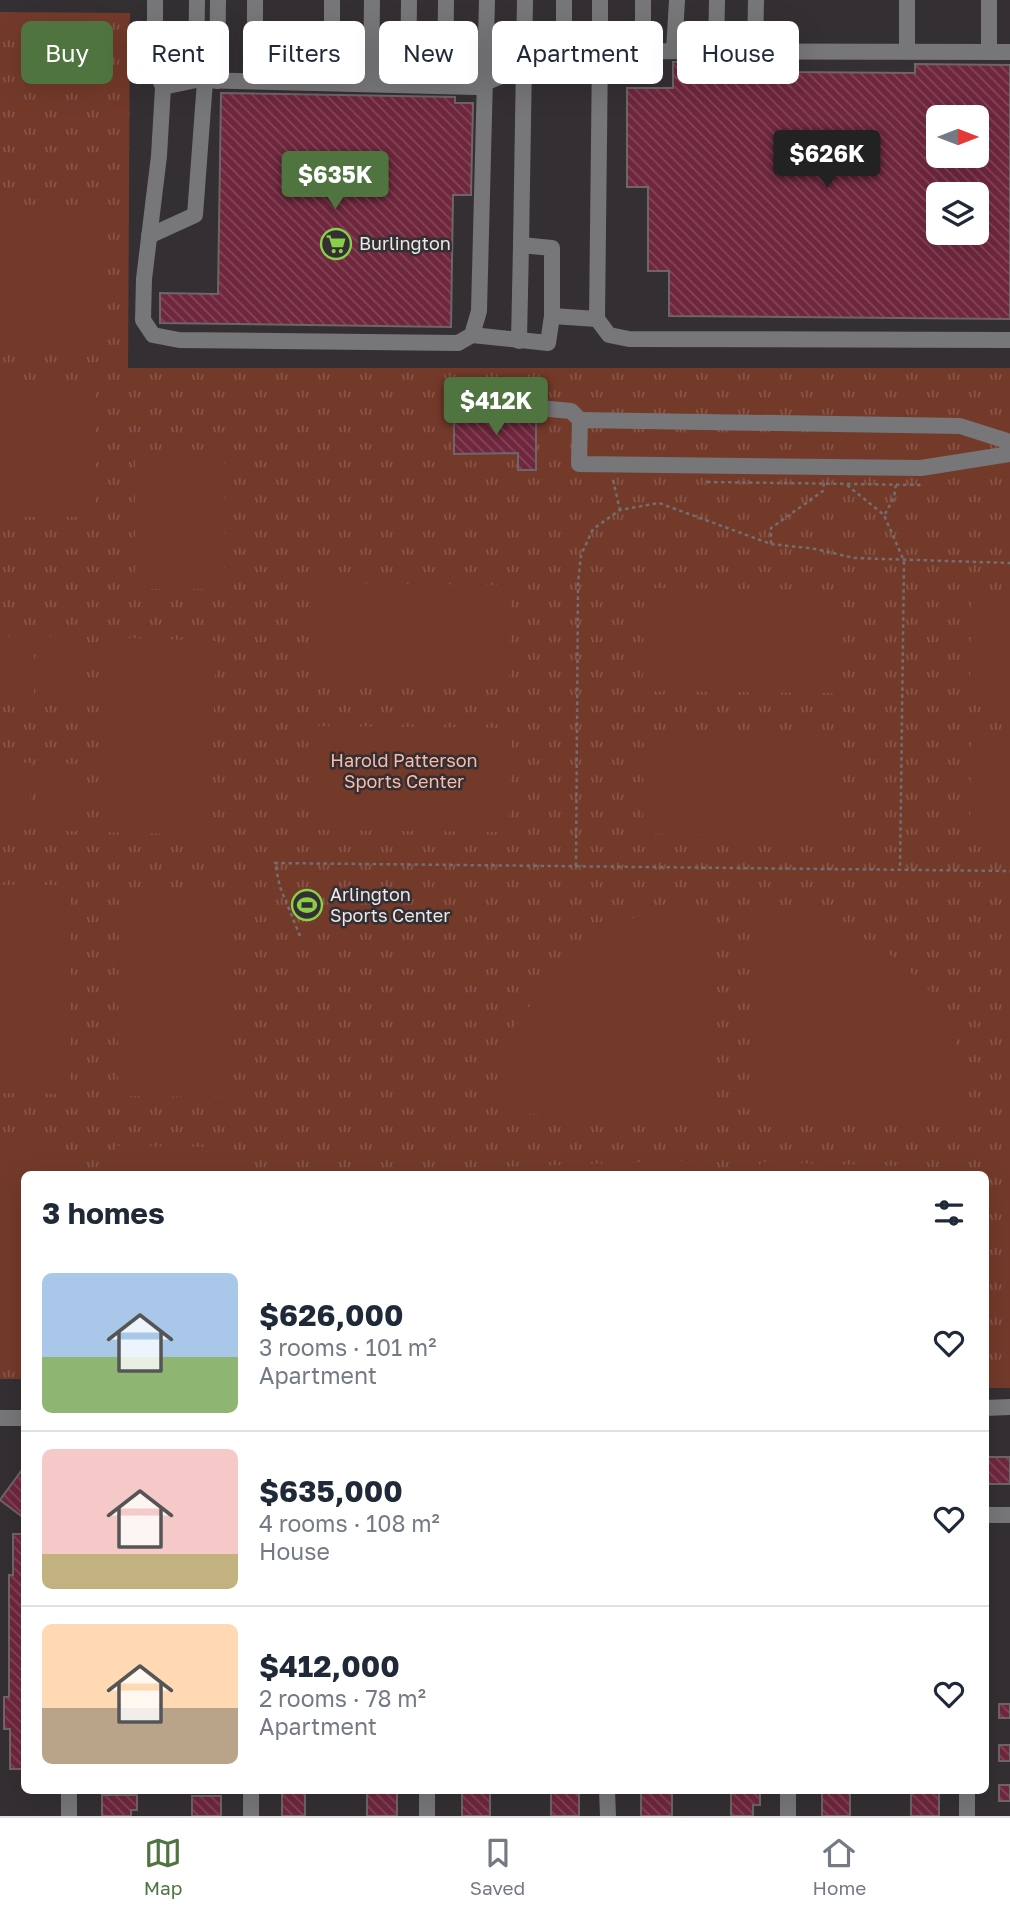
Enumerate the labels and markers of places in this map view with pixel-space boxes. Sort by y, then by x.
pin: $626K [778,130,876,190]
pin: $635K [286,152,384,211]
supermarket icon: Burlington [319,227,353,261]
place label: Burlington [359,232,451,254]
pin: $412K [447,378,545,437]
place label: Arlington Sports Center [330,883,450,926]
sports icon: Arlington Sports Center [290,888,324,922]

